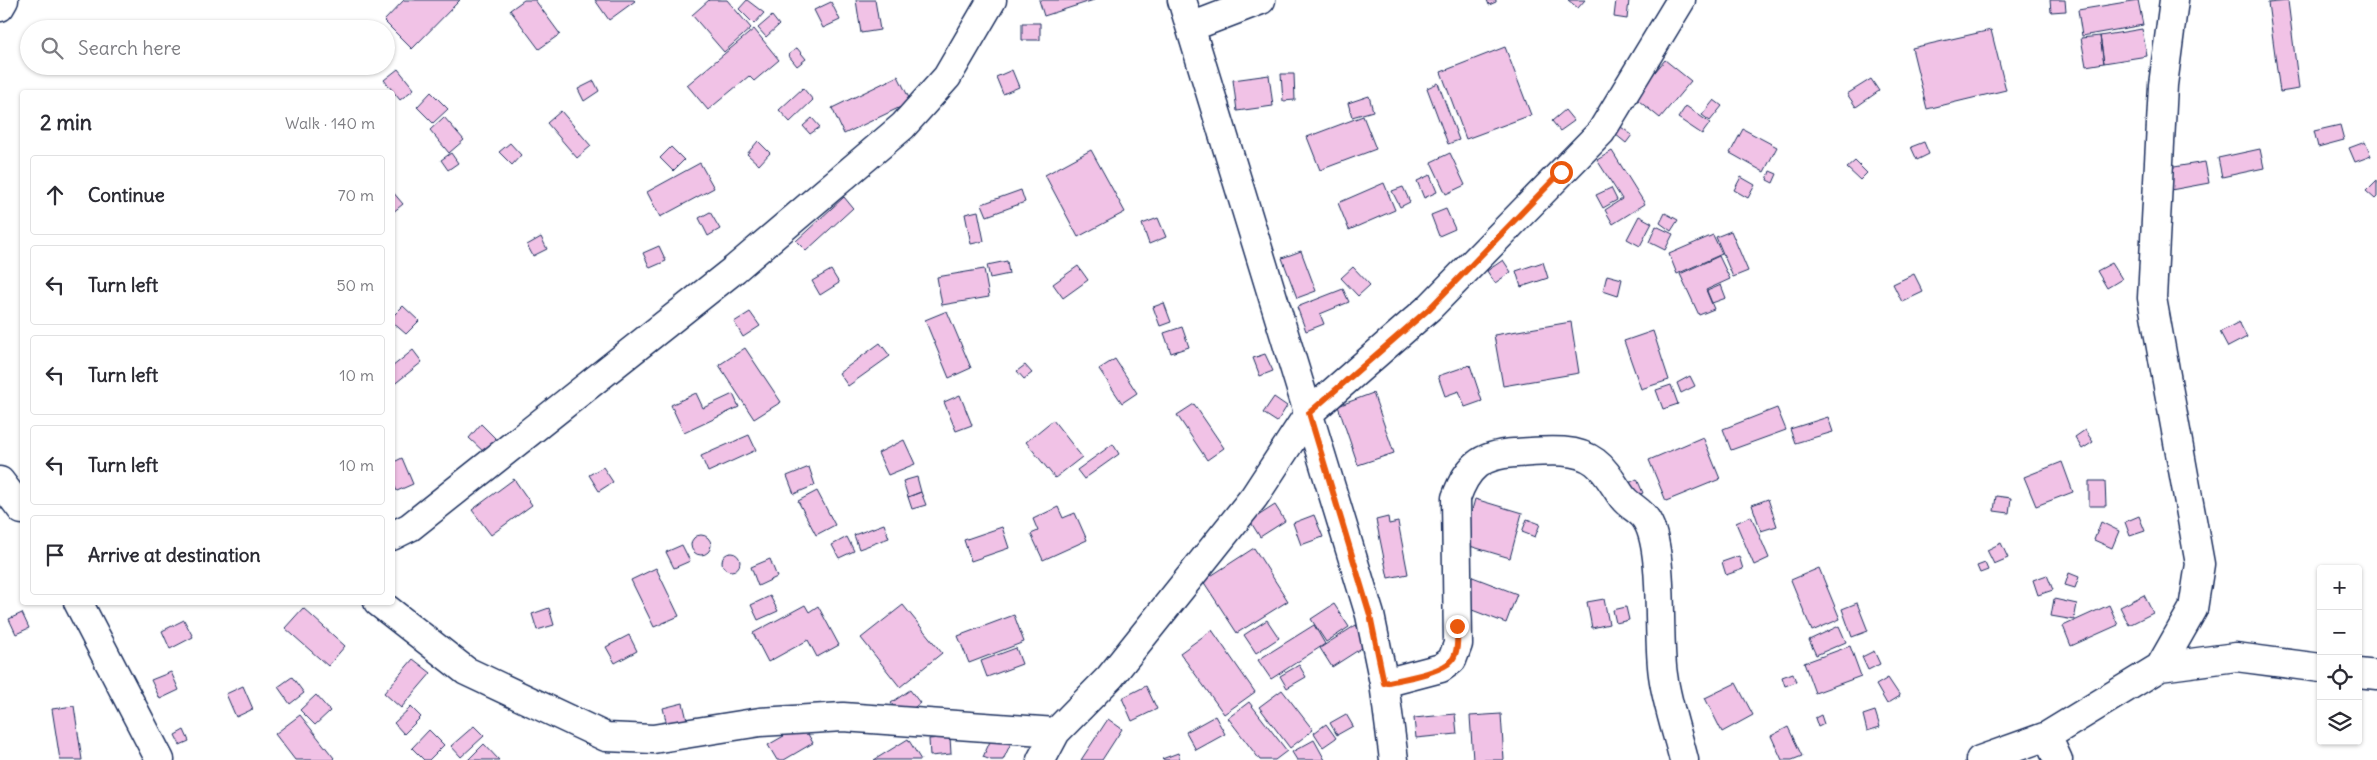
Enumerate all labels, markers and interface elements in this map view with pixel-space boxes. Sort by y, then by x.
search box [20,20,395,75]
icon: search [38,34,66,62]
text: Search here [78,36,181,60]
text: 2 min [40,109,92,136]
text: Walk · 140 m [285,113,375,133]
route start [1550,161,1573,184]
icon: ahead [41,181,69,209]
text: Continue [88,183,165,207]
text: 70 m [338,185,374,205]
icon: left [41,271,69,299]
text: Turn left [88,273,158,297]
text: 50 m [336,275,374,295]
icon: left [41,361,69,389]
text: Turn left [88,363,158,387]
text: 10 m [339,365,374,385]
icon: left [41,451,69,479]
text: Turn left [88,453,158,477]
text: 10 m [339,455,374,475]
icon: arrive [41,541,69,569]
text: Arrive at destination [88,543,261,567]
map controls [2317,565,2362,745]
button: + [2317,565,2362,610]
button: − [2317,610,2362,655]
route end [1446,615,1469,638]
button: locate [2317,655,2362,700]
button: layers [2317,700,2362,745]

